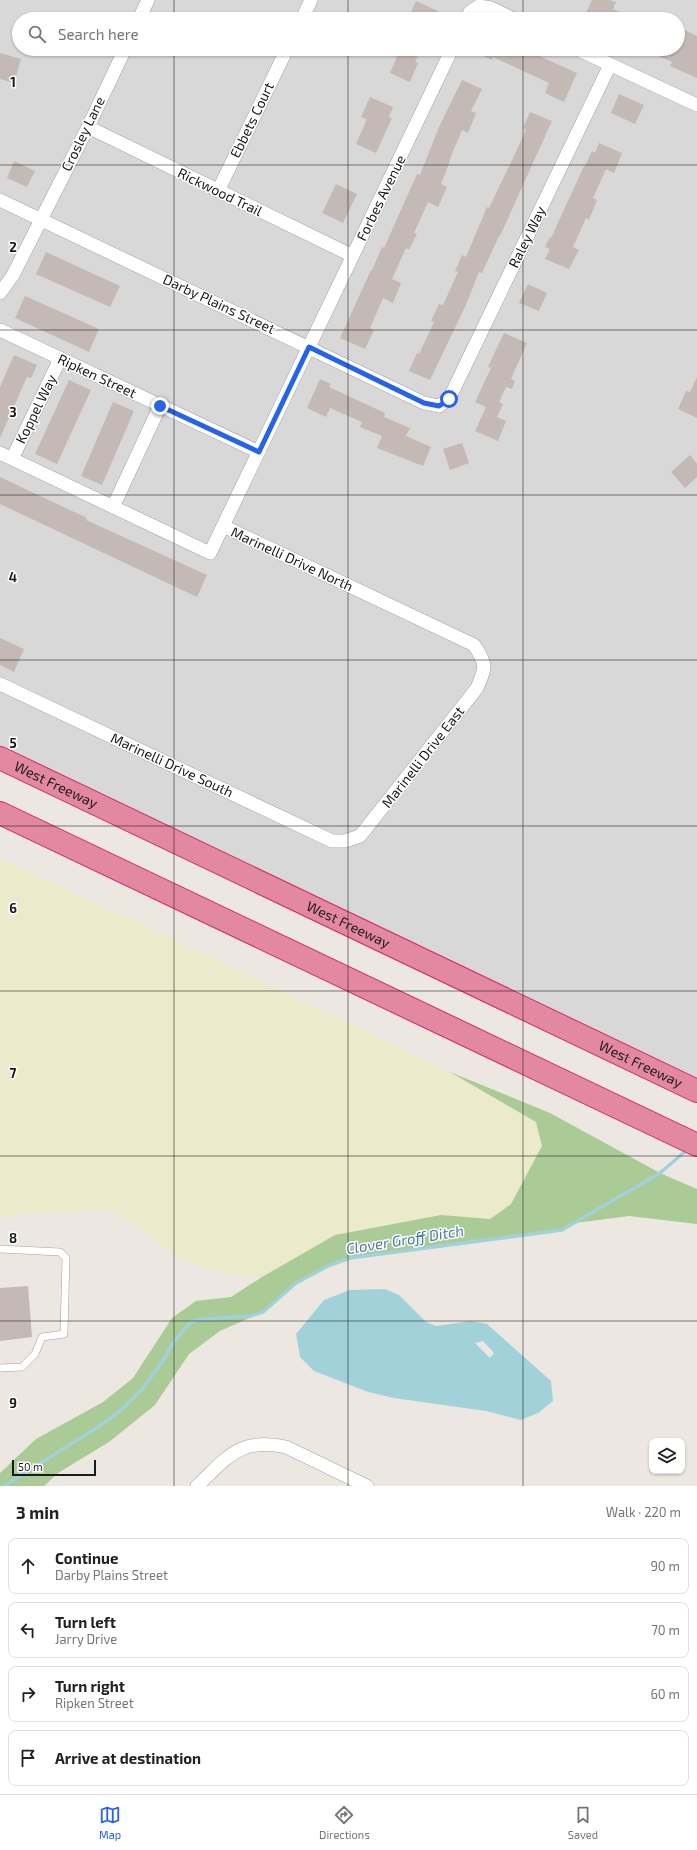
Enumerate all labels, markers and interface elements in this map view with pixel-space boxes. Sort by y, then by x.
search box [12,12,685,56]
icon: search [26,23,48,45]
text: Search here [58,25,139,43]
text: 1 [10,74,16,90]
street label: Ebbets Court [226,79,277,160]
street label: Crosley Lane [57,94,108,174]
street label: Forbes Avenue [352,152,409,243]
street label: Rickwood Trail [175,164,266,220]
street label: Raley Way [504,203,549,270]
text: 2 [9,239,17,255]
street label: Darby Plains Street [161,270,278,337]
street label: Ripken Street [55,350,139,401]
street label: Koppel Way [12,371,60,446]
route start [440,390,458,408]
route end [151,397,169,415]
text: 3 [9,404,17,420]
street label: Marinelli Drive North [228,523,356,594]
text: 4 [9,569,17,585]
street label: Marinelli Drive East [378,703,467,811]
street label: Marinelli Drive South [108,729,236,800]
text: 5 [9,735,17,751]
street label: West Freeway [12,757,101,812]
street label: West Freeway [304,897,394,951]
text: 6 [9,900,17,916]
street label: West Freeway [596,1036,686,1091]
text: 7 [10,1065,17,1081]
water label: Clover Groff Ditch [345,1221,465,1257]
text: 8 [9,1230,17,1246]
text: 9 [9,1395,17,1411]
map controls [649,1438,685,1474]
button: layers [649,1438,685,1474]
scale bar [12,1458,96,1477]
text: 50 m [18,1460,43,1473]
text: 3 min [16,1502,59,1522]
text: Walk · 220 m [606,1504,681,1520]
text: Continue [55,1549,118,1567]
icon: ahead [17,1555,39,1577]
text: 90 m [650,1558,680,1574]
text: Darby Plains Street [55,1567,168,1583]
text: Turn left [55,1613,116,1631]
icon: left [17,1619,39,1641]
text: 70 m [651,1622,680,1638]
text: Jarry Drive [55,1631,117,1647]
text: Turn right [55,1677,125,1695]
icon: right [17,1683,39,1705]
text: 60 m [650,1686,680,1702]
text: Ripken Street [55,1695,134,1711]
icon: arrive [17,1747,39,1769]
text: Arrive at destination [55,1749,201,1767]
tab: Map [99,1804,121,1841]
tab: Directions [319,1804,370,1841]
tab: Saved [568,1804,598,1841]

